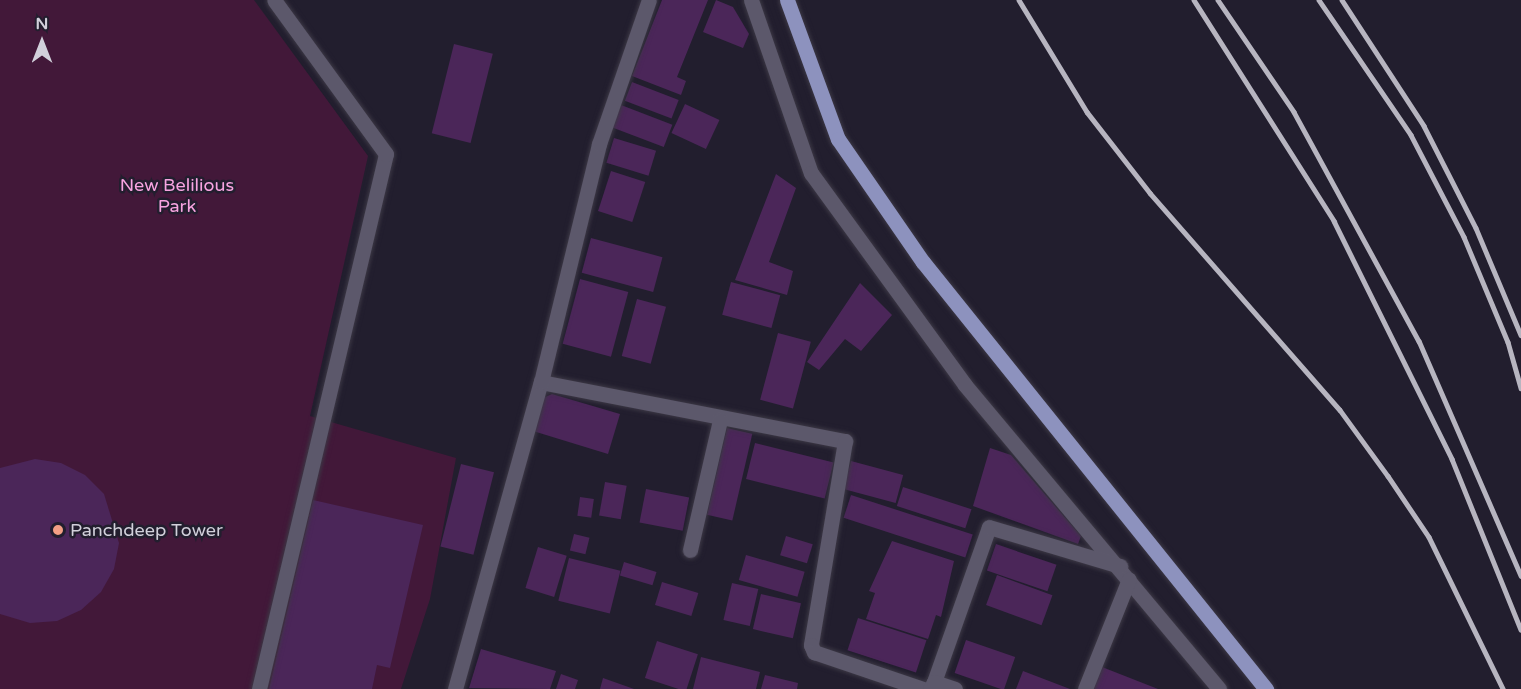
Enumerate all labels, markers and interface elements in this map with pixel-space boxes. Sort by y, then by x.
north arrow [12,12,72,72]
text: N [36,14,48,34]
park label: New Belilious Park [120,175,234,218]
place label: Panchdeep Tower [70,519,223,541]
marker: Panchdeep Tower [51,523,65,537]

